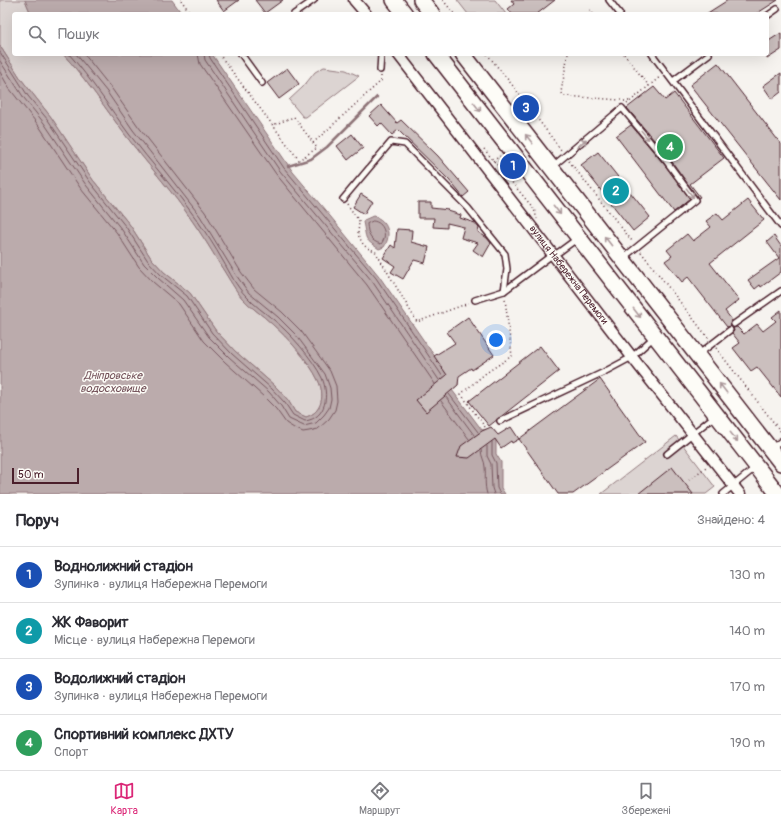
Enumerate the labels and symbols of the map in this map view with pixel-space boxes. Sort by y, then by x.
pin: 3 [513,93,539,123]
one-way arrow [473,102,482,113]
one-way arrow [640,130,649,140]
pin: 4 [657,132,683,162]
one-way arrow [525,133,533,144]
one-way arrow [576,139,587,148]
pin: 1 [500,151,526,181]
pin: 2 [603,176,629,206]
one-way arrow [686,188,694,199]
one-way arrow [553,205,561,216]
street label: вулиця Набережна Перемоги [527,223,611,327]
one-way arrow [604,236,613,247]
one-way arrow [633,307,641,318]
your location [486,330,506,350]
water label: Дніпровське водосховище [80,369,147,395]
one-way arrow [718,383,727,394]
one-way arrow [730,432,738,443]
scale bar [12,466,79,485]

